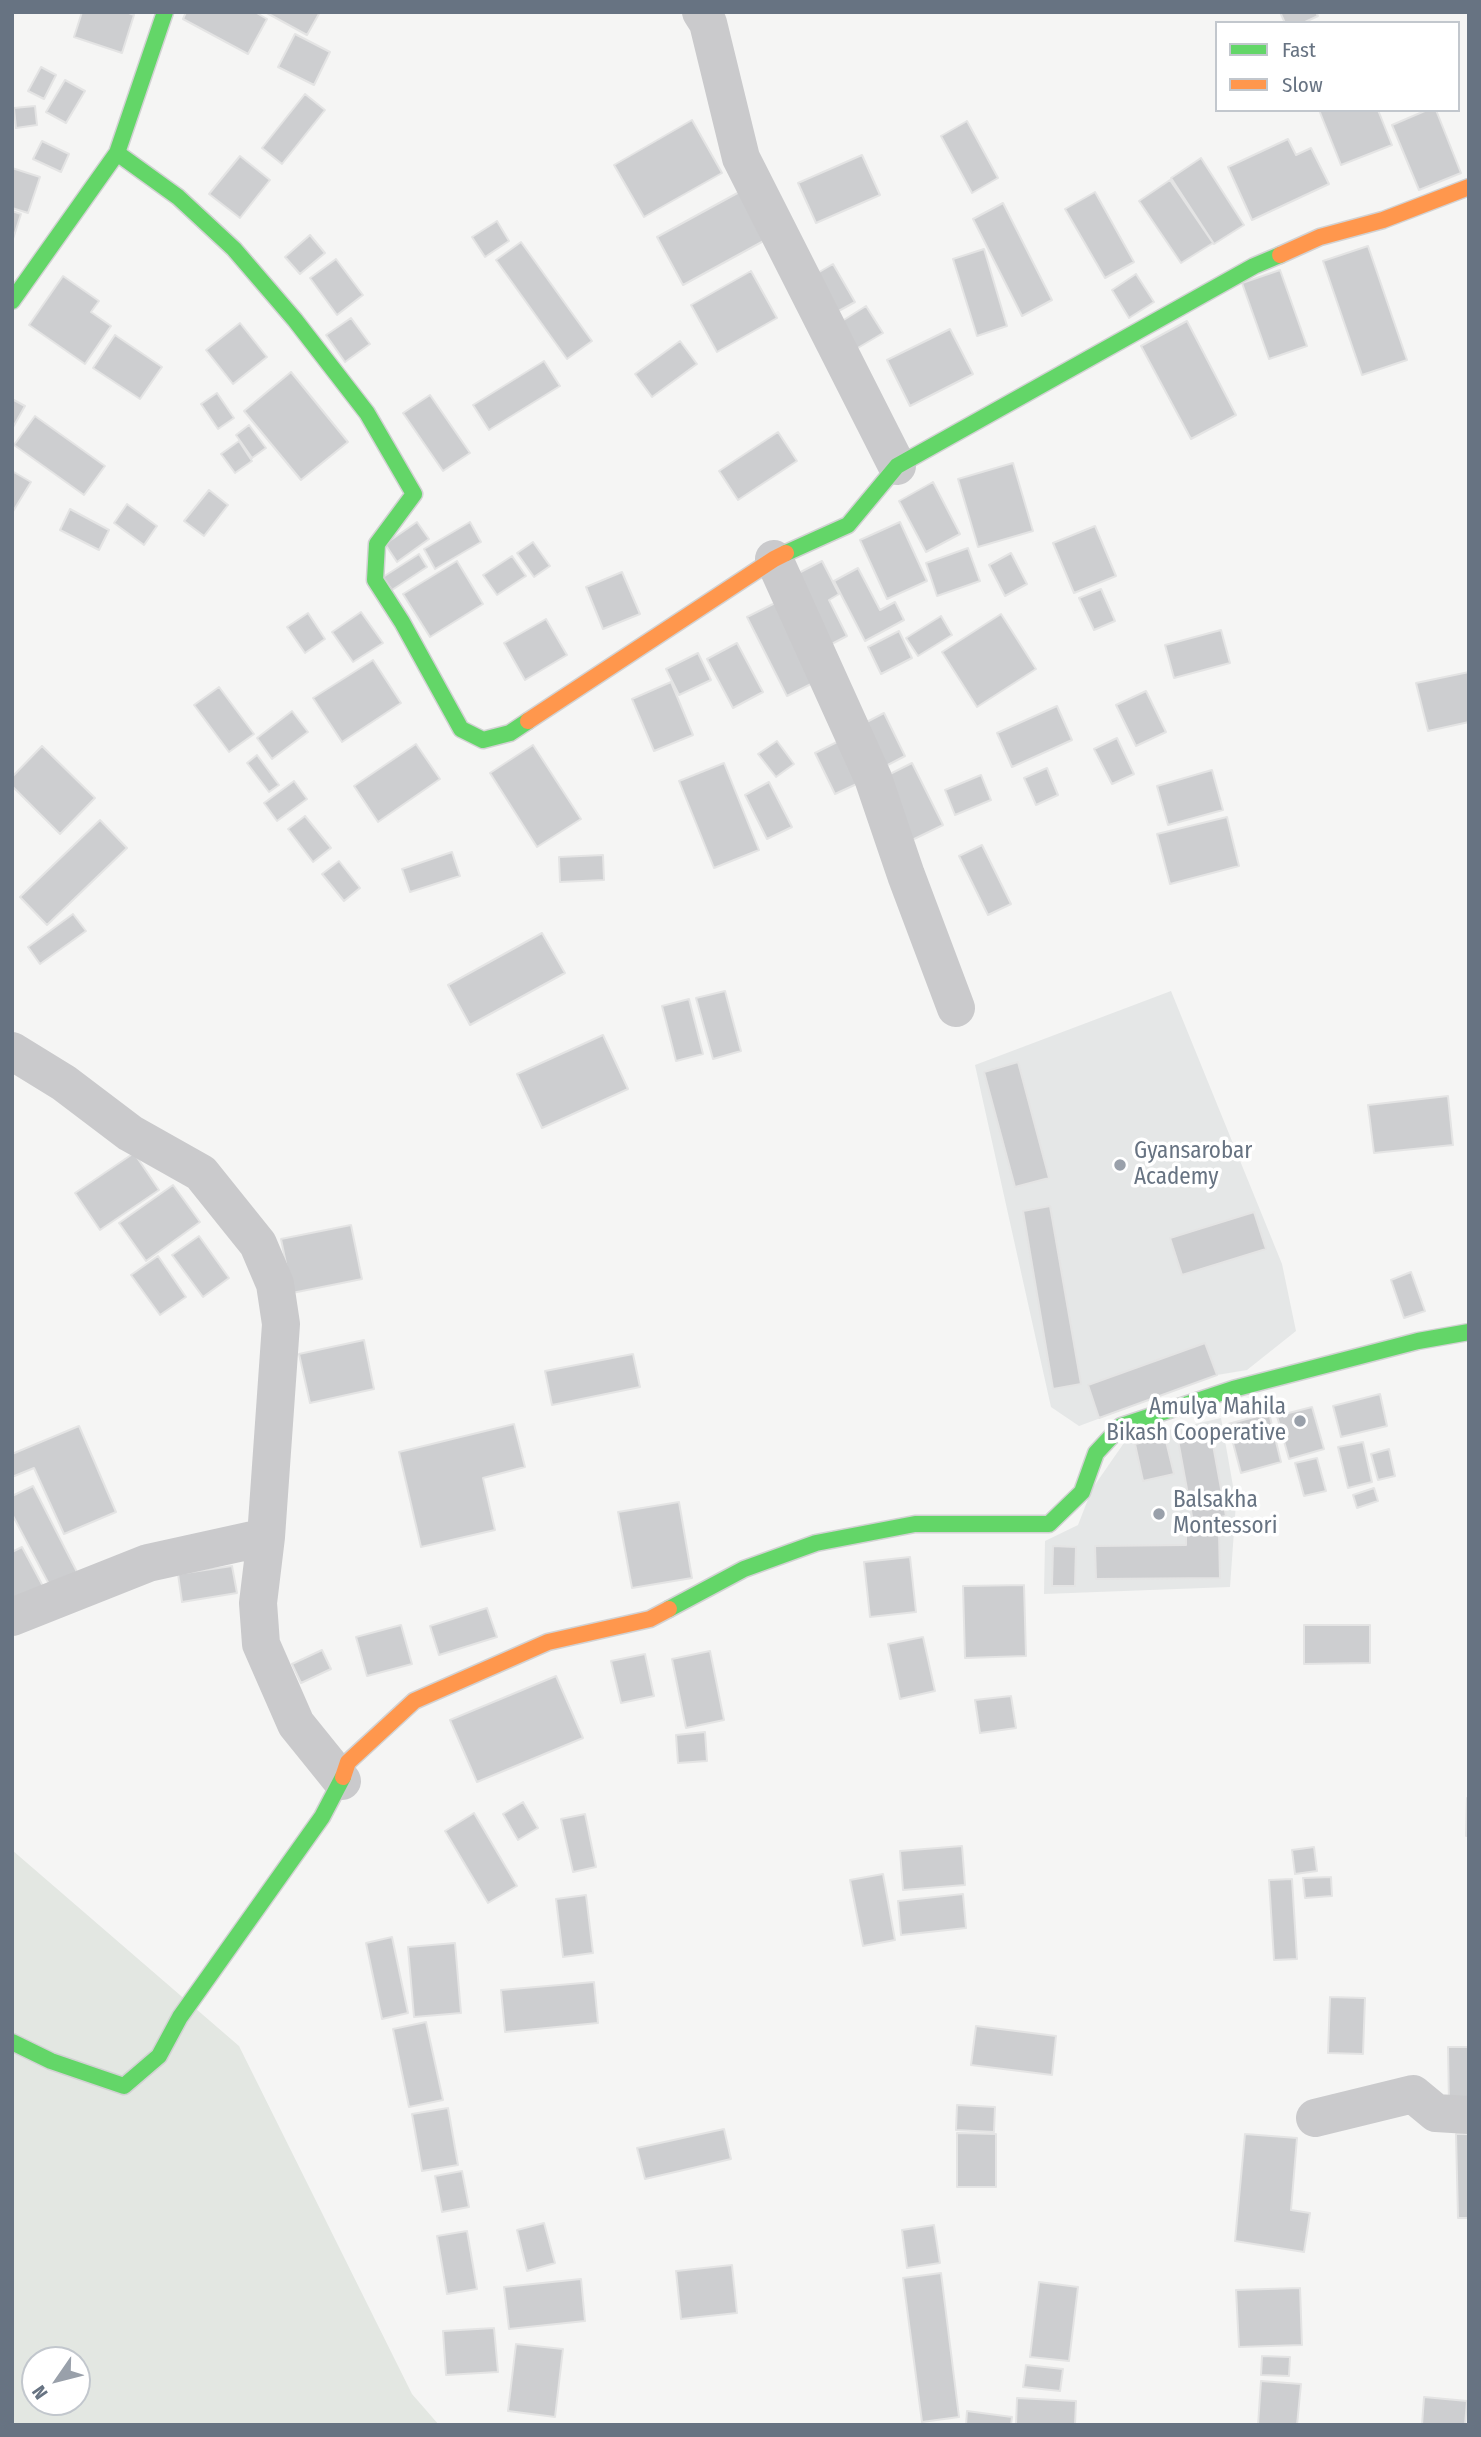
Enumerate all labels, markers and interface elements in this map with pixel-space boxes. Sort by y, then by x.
legend [1215,21,1460,112]
text: Fast [1282,37,1316,63]
text: Slow [1282,72,1323,98]
place label: Gyansarobar Academy [1134,1138,1252,1192]
marker: Gyansarobar Academy [1112,1157,1128,1173]
place label: Amulya Mahila Bikash Cooperative [1106,1394,1286,1448]
marker: Amulya Mahila Bikash Cooperative [1292,1413,1308,1429]
place label: Balsakha Montessori [1173,1487,1277,1541]
marker: Balsakha Montessori [1151,1506,1167,1522]
north arrow [21,2346,91,2416]
text: N [27,2381,53,2403]

